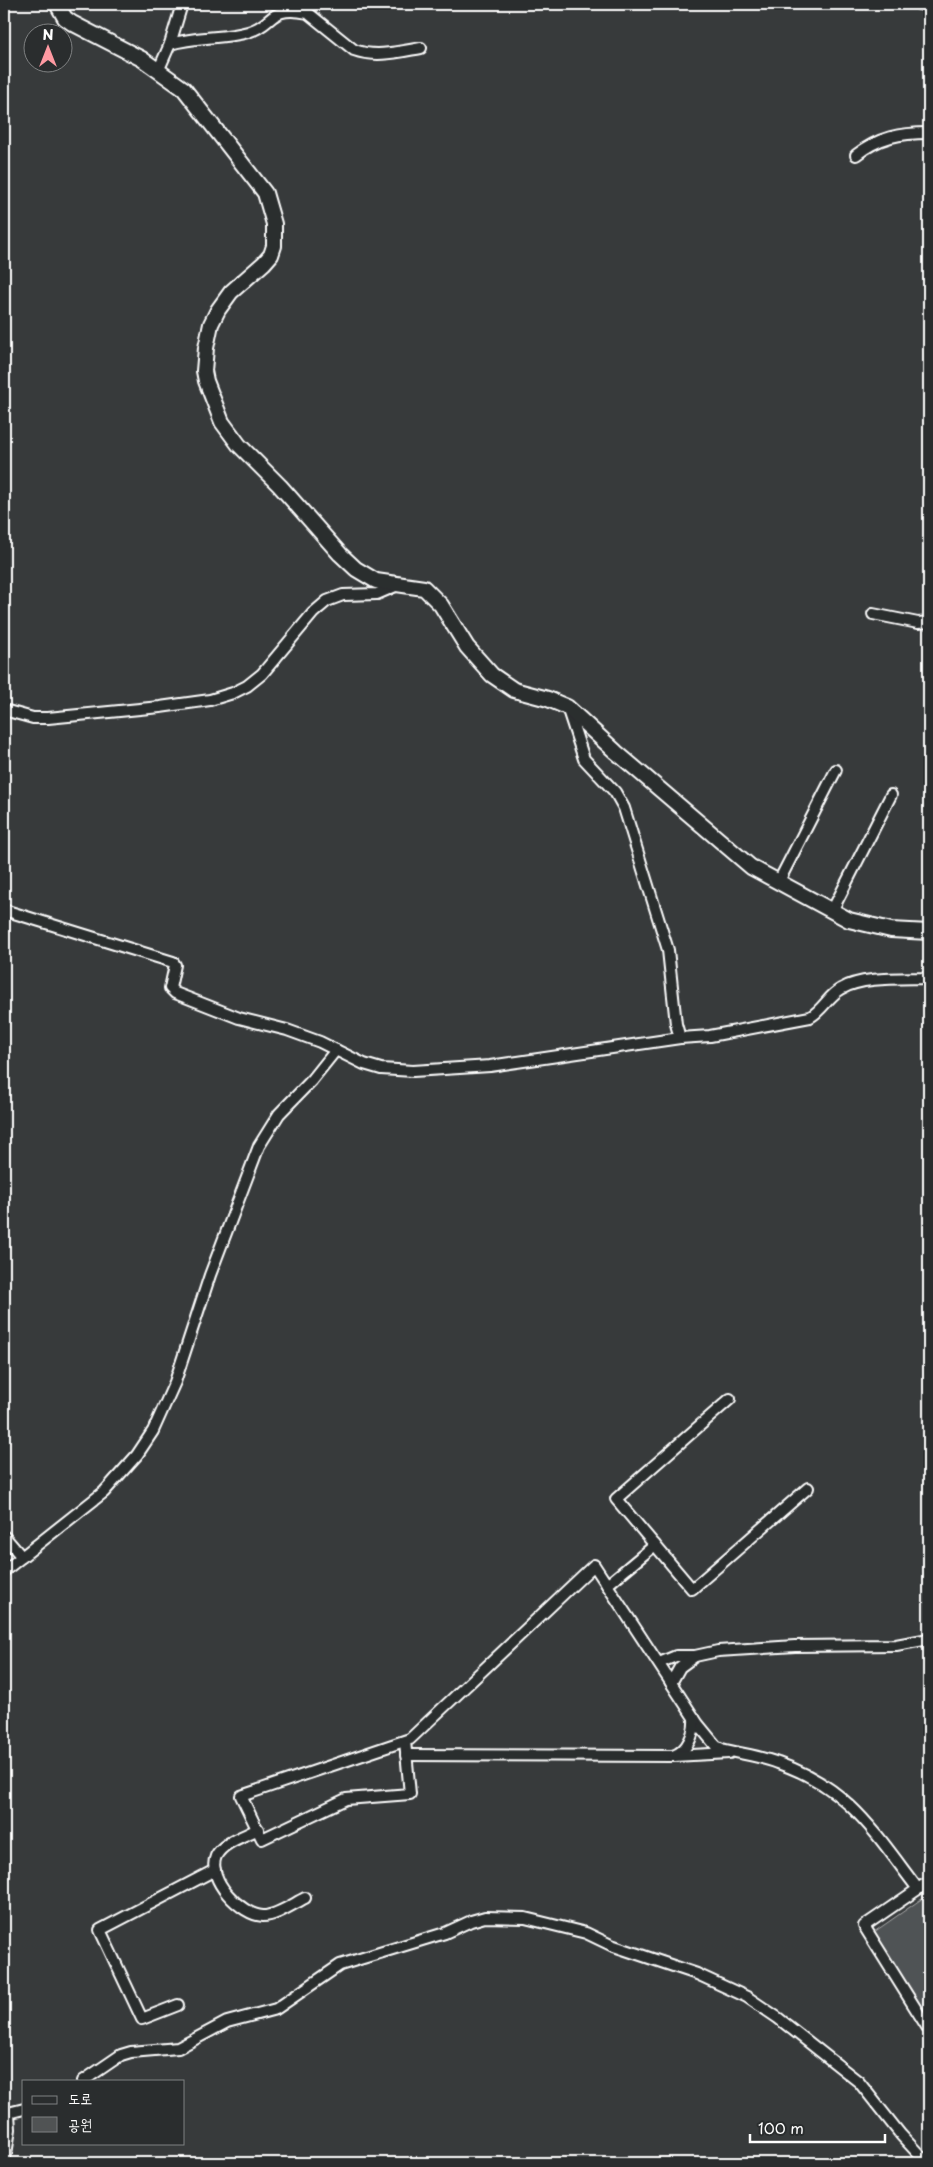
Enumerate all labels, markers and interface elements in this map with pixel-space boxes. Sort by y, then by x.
north arrow [22,22,72,72]
text: N [42,24,54,45]
legend [22,2080,185,2144]
text: 도로 [68,2086,92,2109]
text: 공원 [68,2112,92,2135]
scale bar [750,2112,886,2144]
text: 100 m [758,2116,804,2139]

